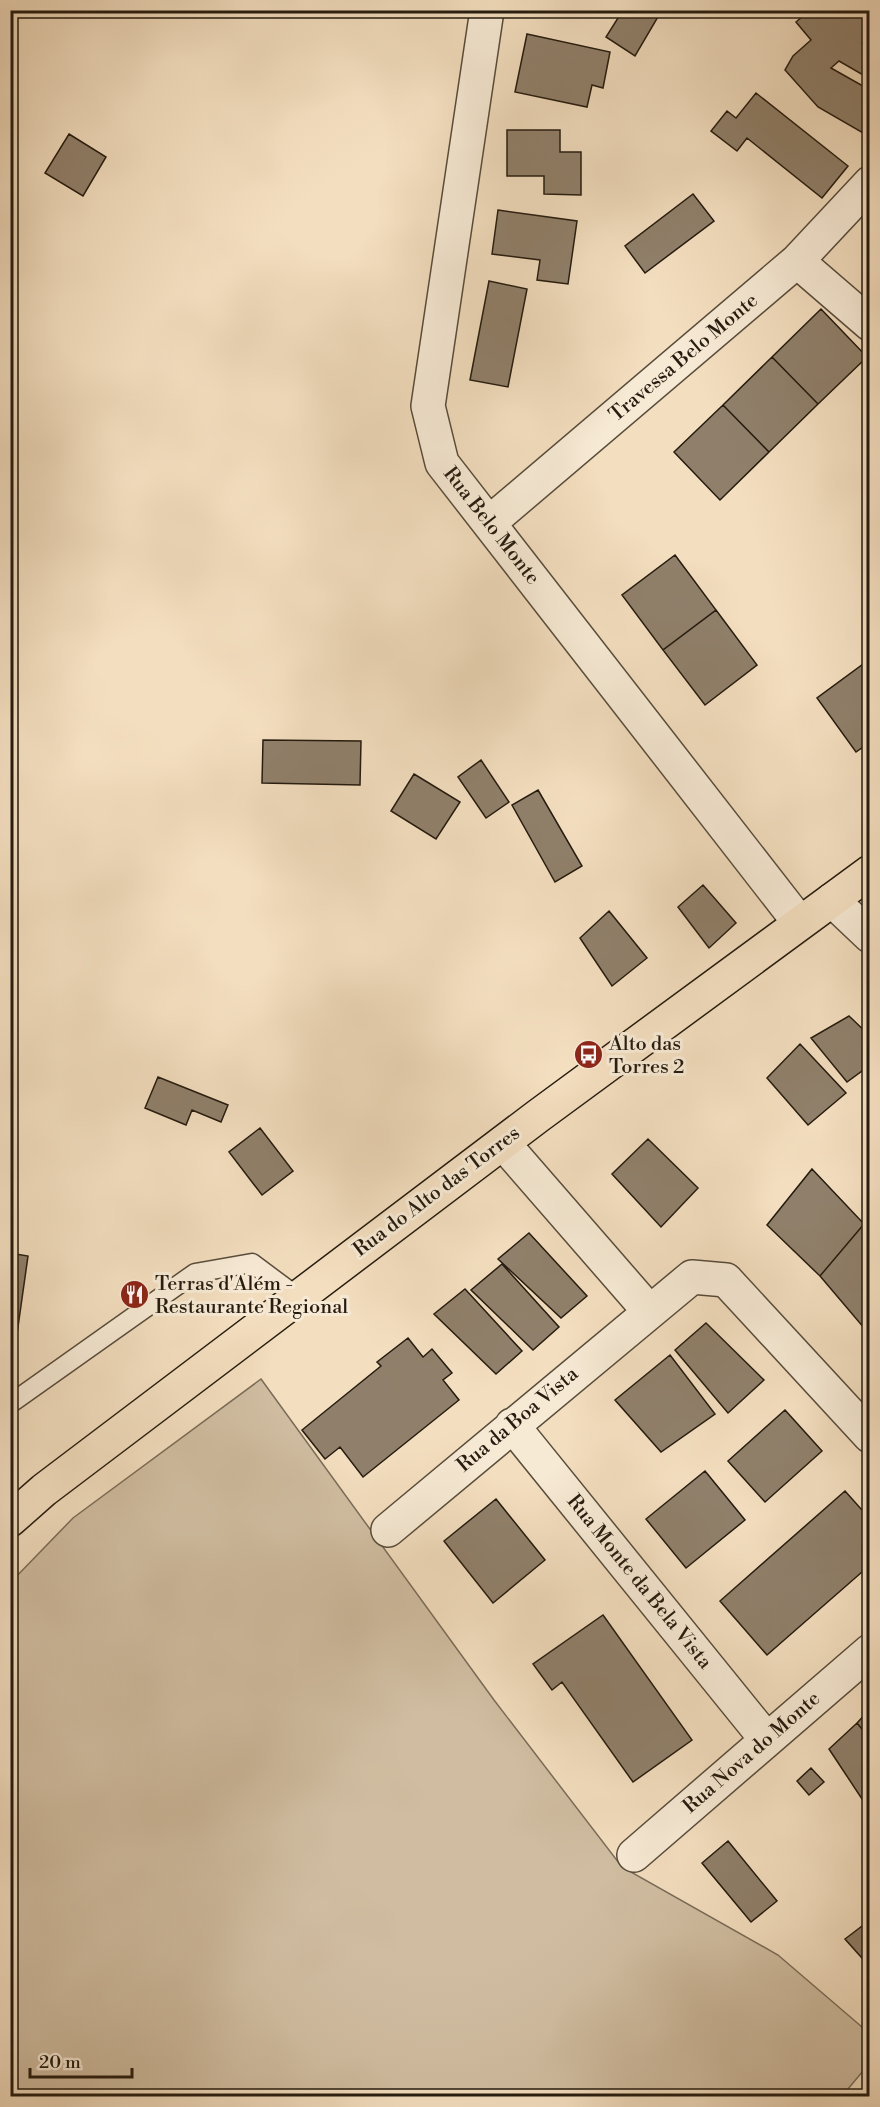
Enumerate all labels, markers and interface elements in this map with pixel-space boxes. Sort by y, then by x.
street label: Travessa Belo Monte [605,288,763,428]
street label: Rua Belo Monte [437,462,545,590]
place label: Alto das Torres 2 [608,1032,684,1080]
bus stop icon: Alto das Torres 2 [572,1039,604,1071]
street label: Rua do Alto das Torres [349,1121,525,1263]
place label: Terras d'Além - Restaurante Regional [155,1272,348,1320]
restaurant icon: Terras d'Além - Restaurante Regional [118,1279,150,1311]
street label: Rua da Boa Vista [452,1361,584,1478]
street label: Rua Monte da Bela Vista [561,1490,718,1675]
street label: Rua Nova do Monte [678,1687,826,1819]
scale bar [30,2041,132,2079]
text: 20 m [39,2051,81,2074]

